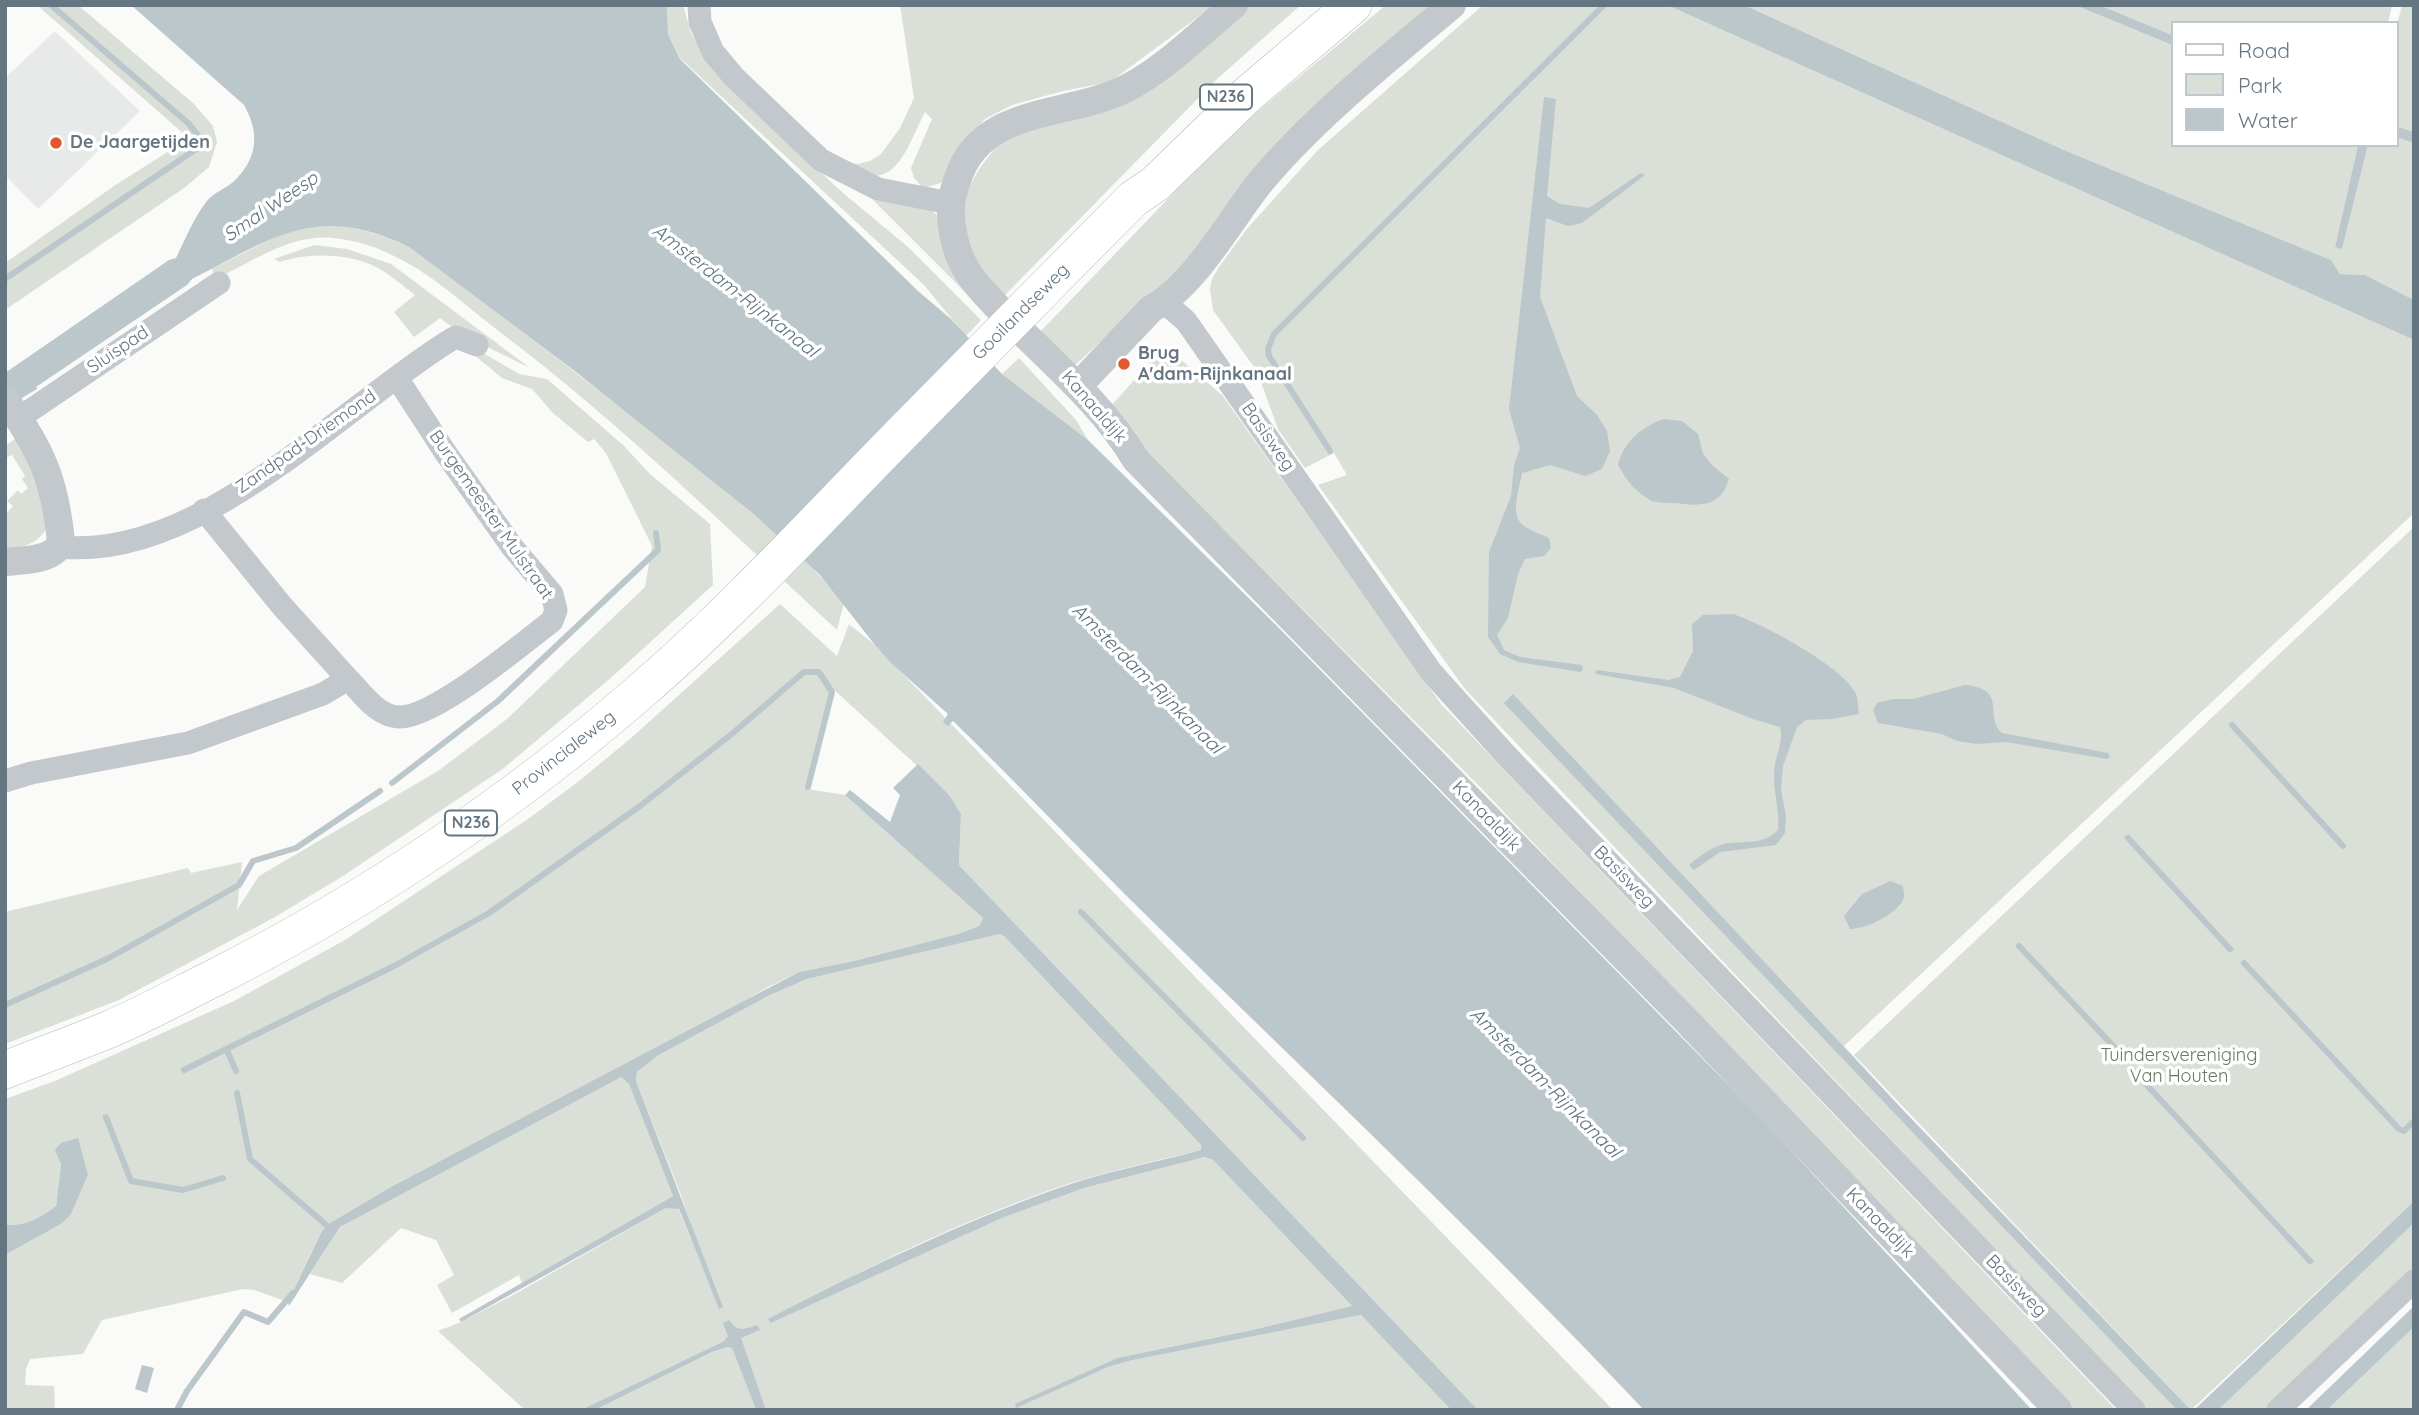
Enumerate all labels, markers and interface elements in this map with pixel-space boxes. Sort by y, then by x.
legend [2170,21,2398,147]
text: Road [2238,37,2290,63]
text: Park [2238,72,2282,98]
road number: N236 [1200,85,1252,110]
text: Water [2238,107,2298,133]
place label: De Jaargetijden [70,132,210,154]
marker: De Jaargetijden [48,135,64,151]
water label: Smal Weesp [219,167,323,247]
water label: Amsterdam-Rijnkanaal [648,219,822,363]
street label: Gooilandseweg [968,259,1074,365]
street label: Sluispad [83,322,153,378]
place label: Brug A'dam-Rijnkanaal [1138,343,1292,386]
marker: Brug A'dam-Rijnkanaal [1116,356,1132,372]
street label: Kanaaldijk [1057,366,1131,448]
street label: Zandpad-Driemond [232,386,380,498]
street label: Basisweg [1237,399,1299,475]
street label: Burgemeester Mulstraat [424,426,558,604]
water label: Amsterdam-Rijnkanaal [1067,599,1227,759]
street label: Provincialeweg [508,706,620,800]
street label: Kanaaldijk [1447,777,1525,855]
road number: N236 [445,810,497,836]
street label: Basisweg [1589,841,1659,913]
water label: Amsterdam-Rijnkanaal [1465,1003,1625,1163]
park label: Tuindersvereniging Van Houten [2101,1045,2257,1088]
street label: Kanaaldijk [1841,1184,1919,1262]
street label: Basisweg [1981,1250,2051,1322]

